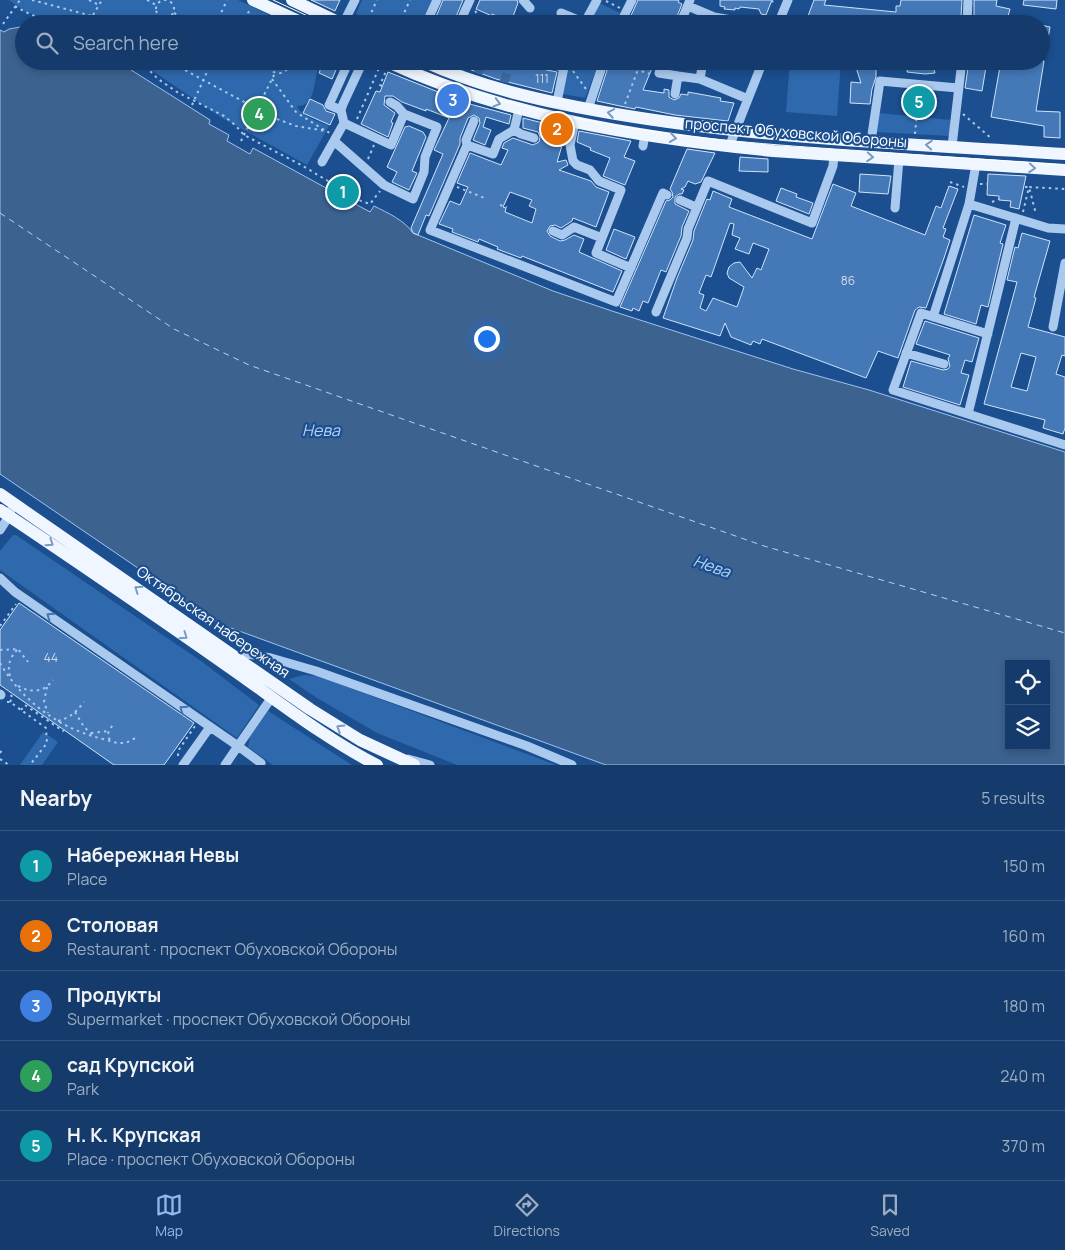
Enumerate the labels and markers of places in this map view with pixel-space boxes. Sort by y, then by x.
pin: 3 [437,81,469,119]
pin: 5 [903,83,935,121]
pin: 4 [243,95,275,133]
pin: 2 [541,110,573,148]
pin: 1 [327,173,359,211]

